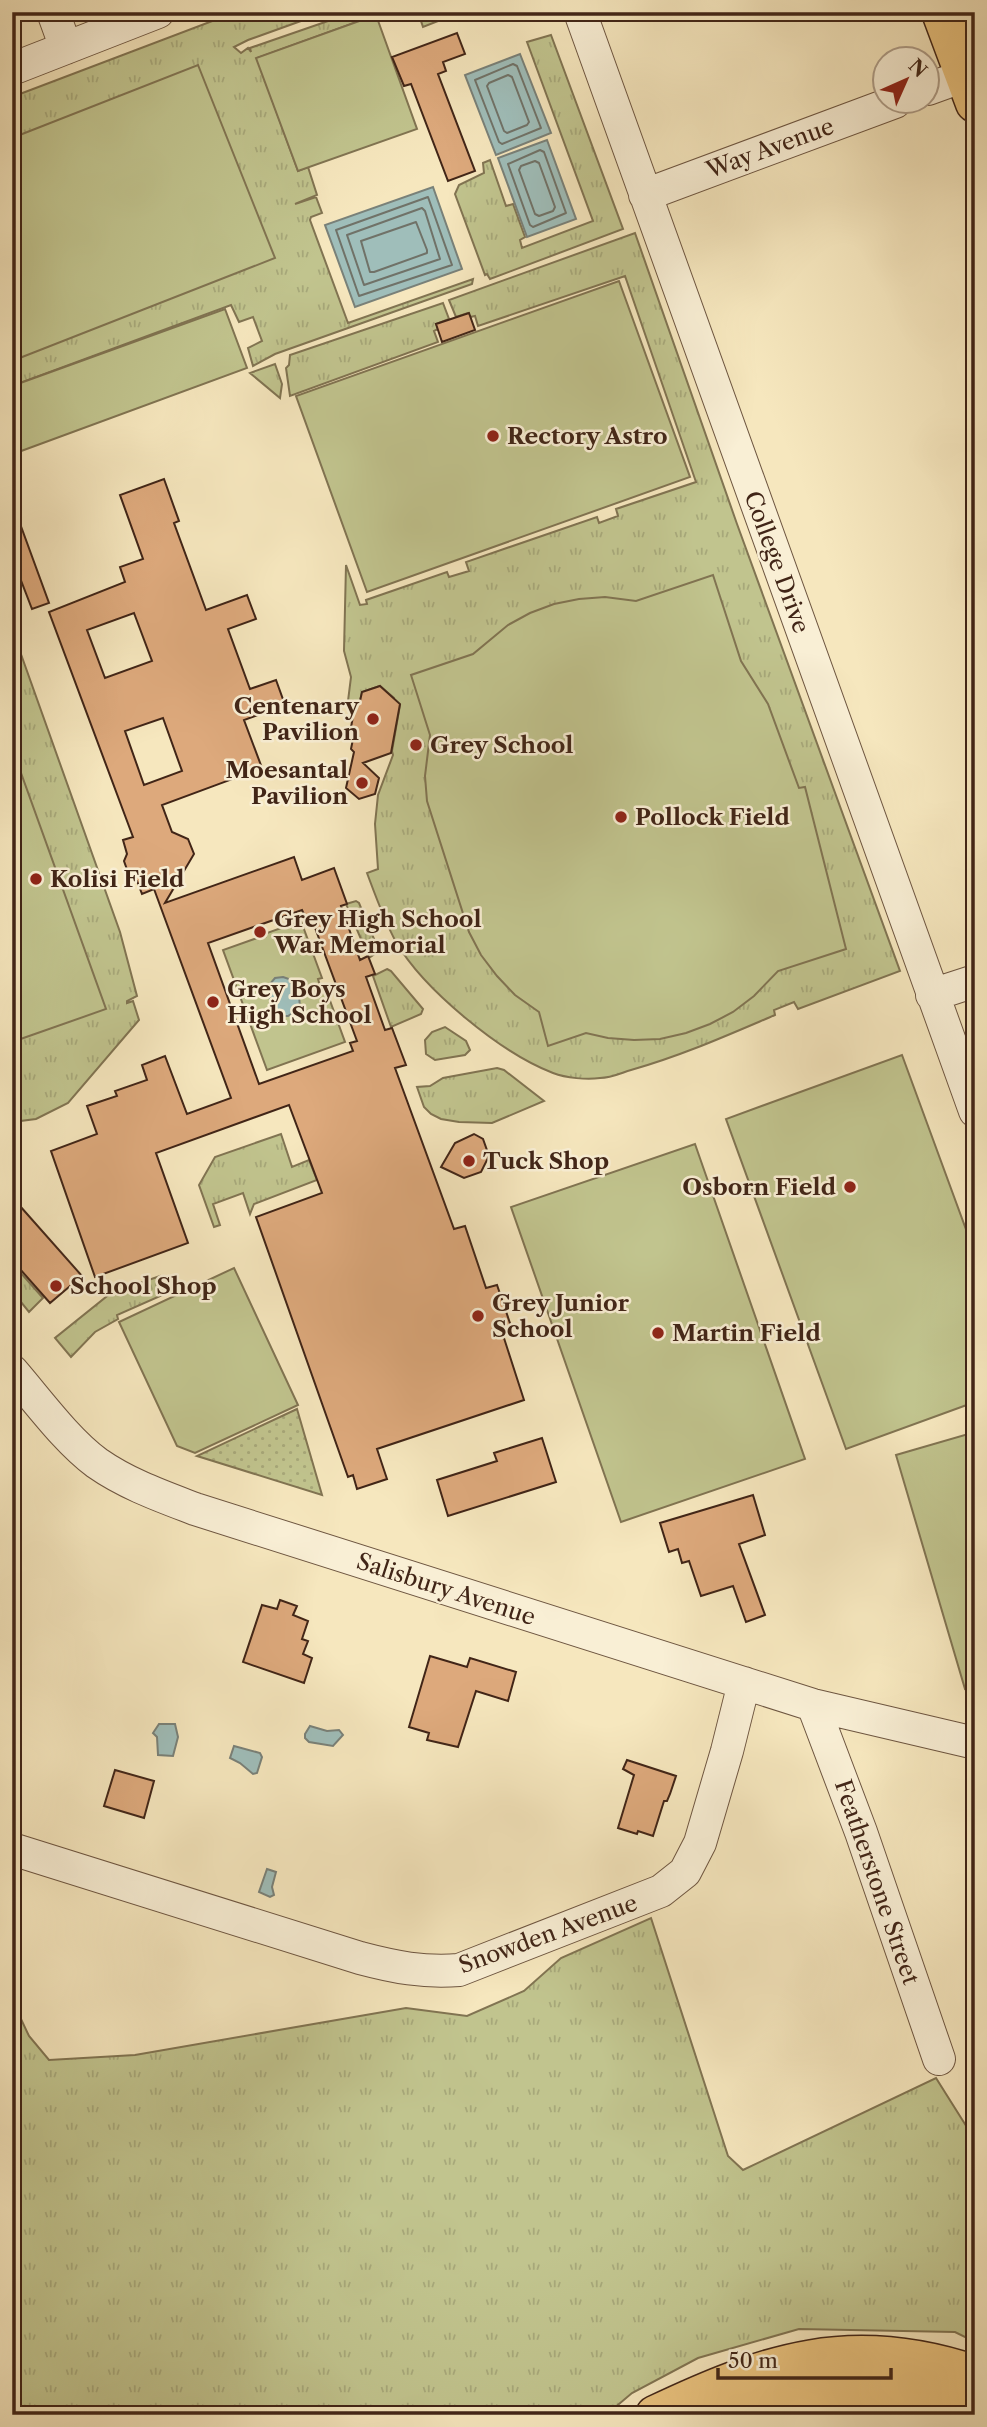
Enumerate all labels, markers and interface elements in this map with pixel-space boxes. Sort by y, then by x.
north arrow [872,46,942,116]
text: N [904,54,932,82]
street label: Way Avenue [701,112,838,184]
place label: Rectory Astro [507,422,668,450]
marker: Rectory Astro [485,428,501,444]
street label: College Drive [738,487,816,637]
place label: Centenary Pavilion [234,692,360,746]
marker: Centenary Pavilion [365,711,381,727]
place label: Grey School [430,731,573,759]
marker: Grey School [408,737,424,753]
place label: Moesantal Pavilion [225,756,348,810]
marker: Moesantal Pavilion [354,775,370,791]
place label: Pollock Field [635,803,790,831]
marker: Pollock Field [613,809,629,825]
place label: Kolisi Field [50,865,185,893]
marker: Kolisi Field [28,871,44,887]
place label: Grey High School War Memorial [273,905,482,959]
marker: Grey High School War Memorial [252,924,268,940]
place label: Grey Boys High School [227,975,372,1029]
marker: Grey Boys High School [205,994,221,1010]
place label: Tuck Shop [483,1147,609,1175]
marker: Tuck Shop [461,1153,477,1169]
place label: Osborn Field [682,1173,837,1201]
marker: Osborn Field [842,1179,858,1195]
place label: School Shop [70,1272,217,1300]
marker: School Shop [48,1278,64,1294]
place label: Grey Junior School [492,1289,630,1343]
marker: Grey Junior School [470,1308,486,1324]
place label: Martin Field [672,1319,821,1347]
marker: Martin Field [650,1325,666,1341]
street label: Salisbury Avenue [353,1547,539,1631]
street label: Featherstone Street [829,1776,925,1988]
street label: Snowden Avenue [455,1889,641,1979]
scale bar [718,2336,891,2380]
text: 50 m [728,2348,778,2373]

